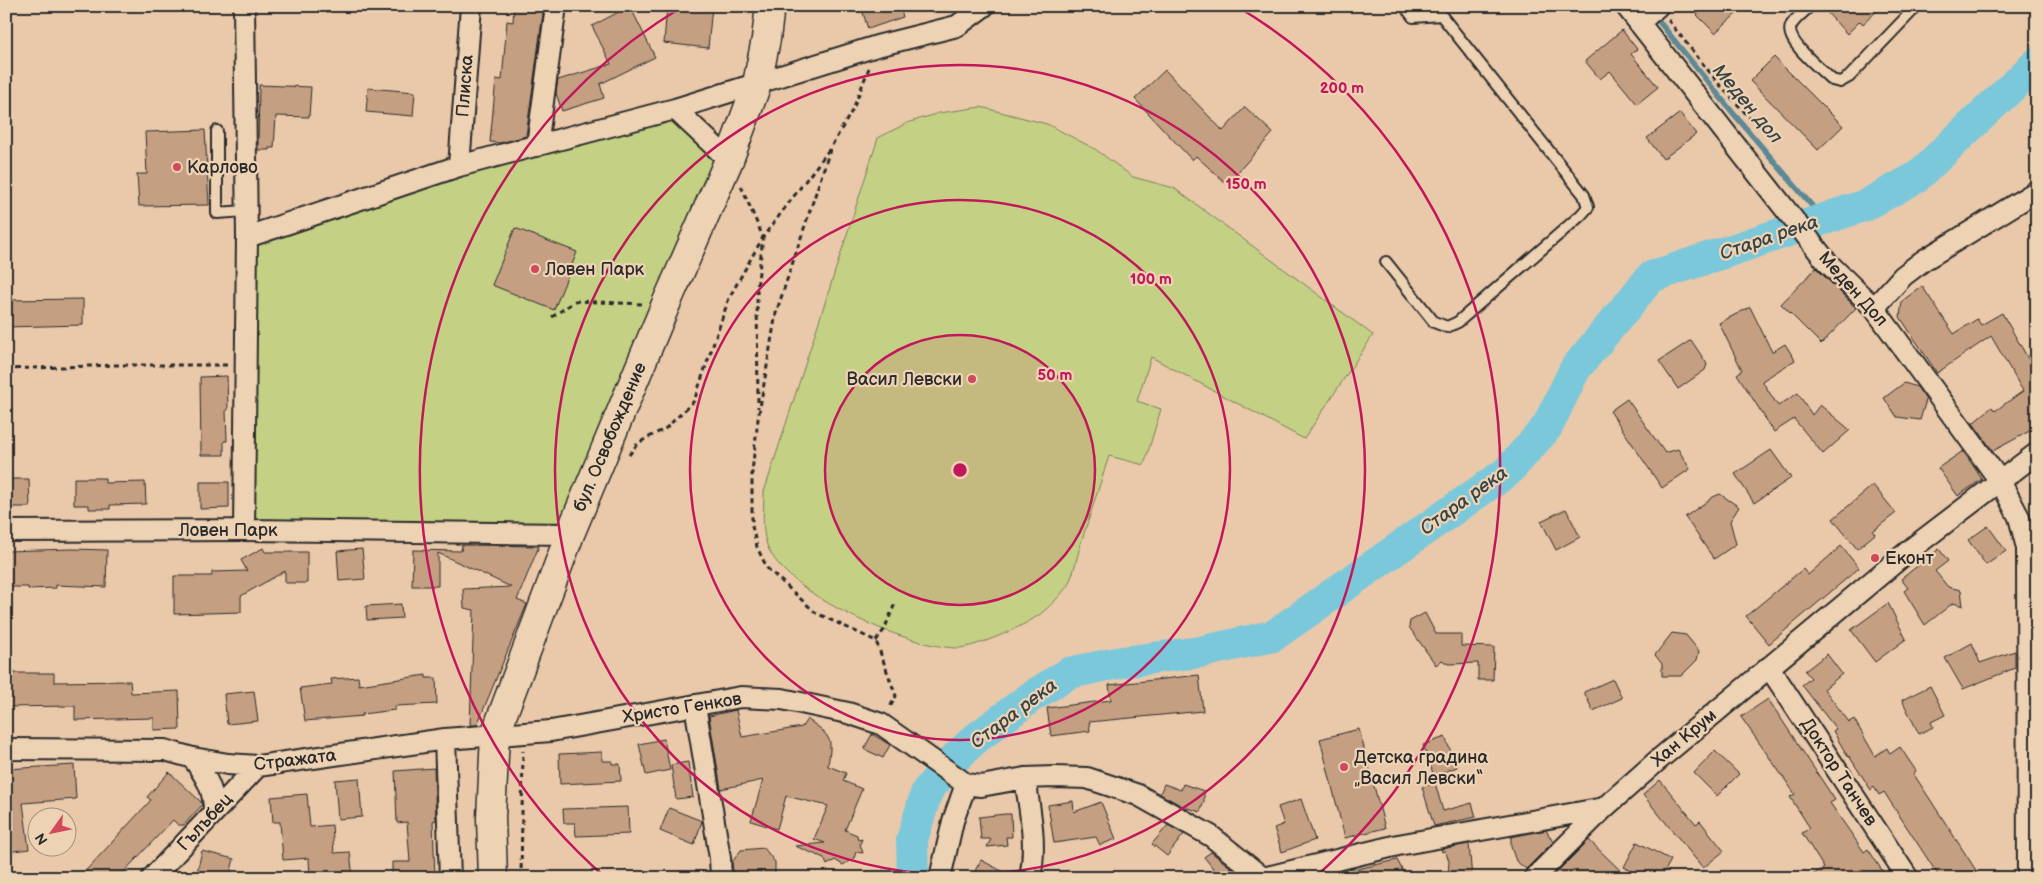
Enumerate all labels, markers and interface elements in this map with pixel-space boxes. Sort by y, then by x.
street label: Плиска [452,54,478,118]
water label: Меден дол [1707,60,1787,149]
text: 200 m [1320,79,1364,98]
place label: Карлово [187,157,258,178]
marker: Карлово [171,161,183,173]
text: 150 m [1225,175,1267,194]
water label: Стара река [1717,210,1821,266]
street label: Меден Дол [1814,247,1892,331]
place label: Ловен Парк [544,259,645,280]
marker: Ловен Парк [529,263,541,275]
text: 100 m [1130,270,1172,289]
street label: бул. Освобождение [569,359,651,515]
text: 50 m [1038,366,1073,385]
place label: Васил Левски [847,369,962,390]
marker: Васил Левски [966,373,978,385]
centre of rings [951,461,969,479]
water label: Стара река [1416,462,1512,540]
street label: Ловен Парк [177,520,278,541]
place label: Еконт [1885,548,1935,569]
marker: Еконт [1869,552,1881,564]
water label: Стара река [966,674,1062,754]
street label: Христо Генков [621,688,744,728]
street label: Хан Крум [1647,705,1721,771]
street label: Доктор Танчев [1796,714,1882,830]
street label: Стражата [253,744,338,775]
place label: Детска градина „Васил Левски“ [1354,747,1488,789]
marker: Детска градина „Васил Левски“ [1338,761,1350,773]
street label: Гълъбец [173,789,237,855]
north arrow [28,806,78,856]
text: N [32,830,52,848]

